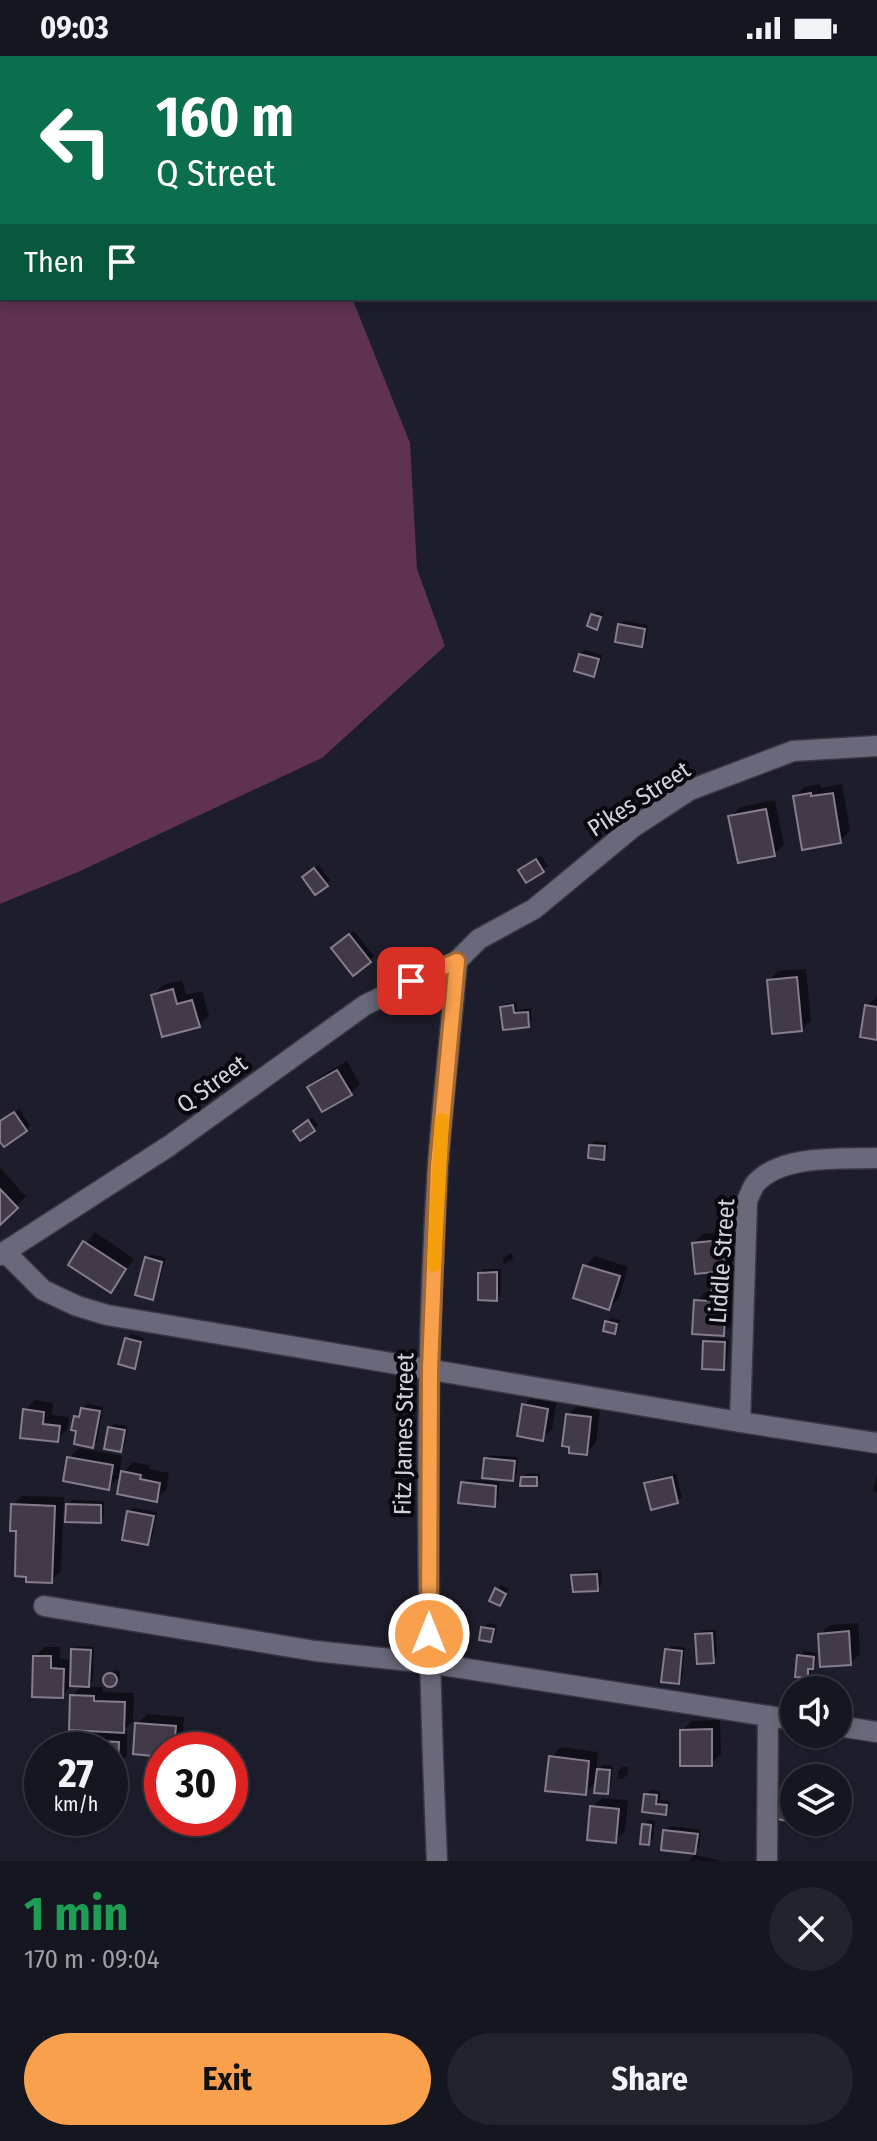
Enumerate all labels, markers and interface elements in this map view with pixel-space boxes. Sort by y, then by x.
text: 09:03 [40,10,109,46]
text: 160 m [156,84,294,151]
icon: left [24,88,128,192]
text: Q Street [156,152,276,196]
icon: arrive [100,240,144,284]
text: Then [24,244,84,280]
street label: Pikes Street [583,755,696,842]
pin [377,947,445,1015]
icon: arrive [389,959,433,1003]
street label: Q Street [172,1049,253,1119]
street label: Liddle Street [704,1197,740,1324]
street label: Fitz James Street [389,1352,419,1515]
position arrow [387,1592,471,1676]
map controls [780,1676,852,1836]
button: sound [780,1676,852,1748]
speed limit sign: 30 [144,1732,248,1836]
text: 27 [58,1750,94,1798]
button: layers [780,1764,852,1836]
text: km/h [54,1792,98,1816]
text: 1 min [24,1885,129,1943]
button: close [769,1887,853,1971]
text: 170 m · 09:04 [24,1944,159,1975]
button: Exit [24,2033,431,2125]
button: Share [447,2033,853,2125]

